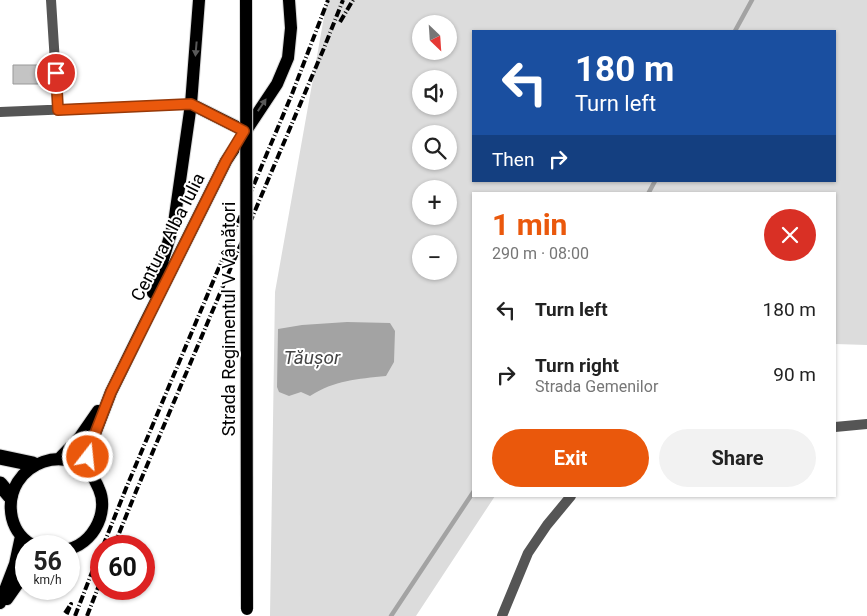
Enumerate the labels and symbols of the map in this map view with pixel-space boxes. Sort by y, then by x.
north arrow [412,15,458,60]
one-way arrow [191,41,199,57]
pin [35,52,77,94]
one-way arrow [257,98,267,112]
street label: Centura Alba Iulia [126,169,209,304]
street label: Strada Regimentul V Vânători [218,202,239,436]
water label: Tăușor [284,346,341,369]
position arrow [61,430,113,482]
speed limit sign: 60 [90,535,155,600]

